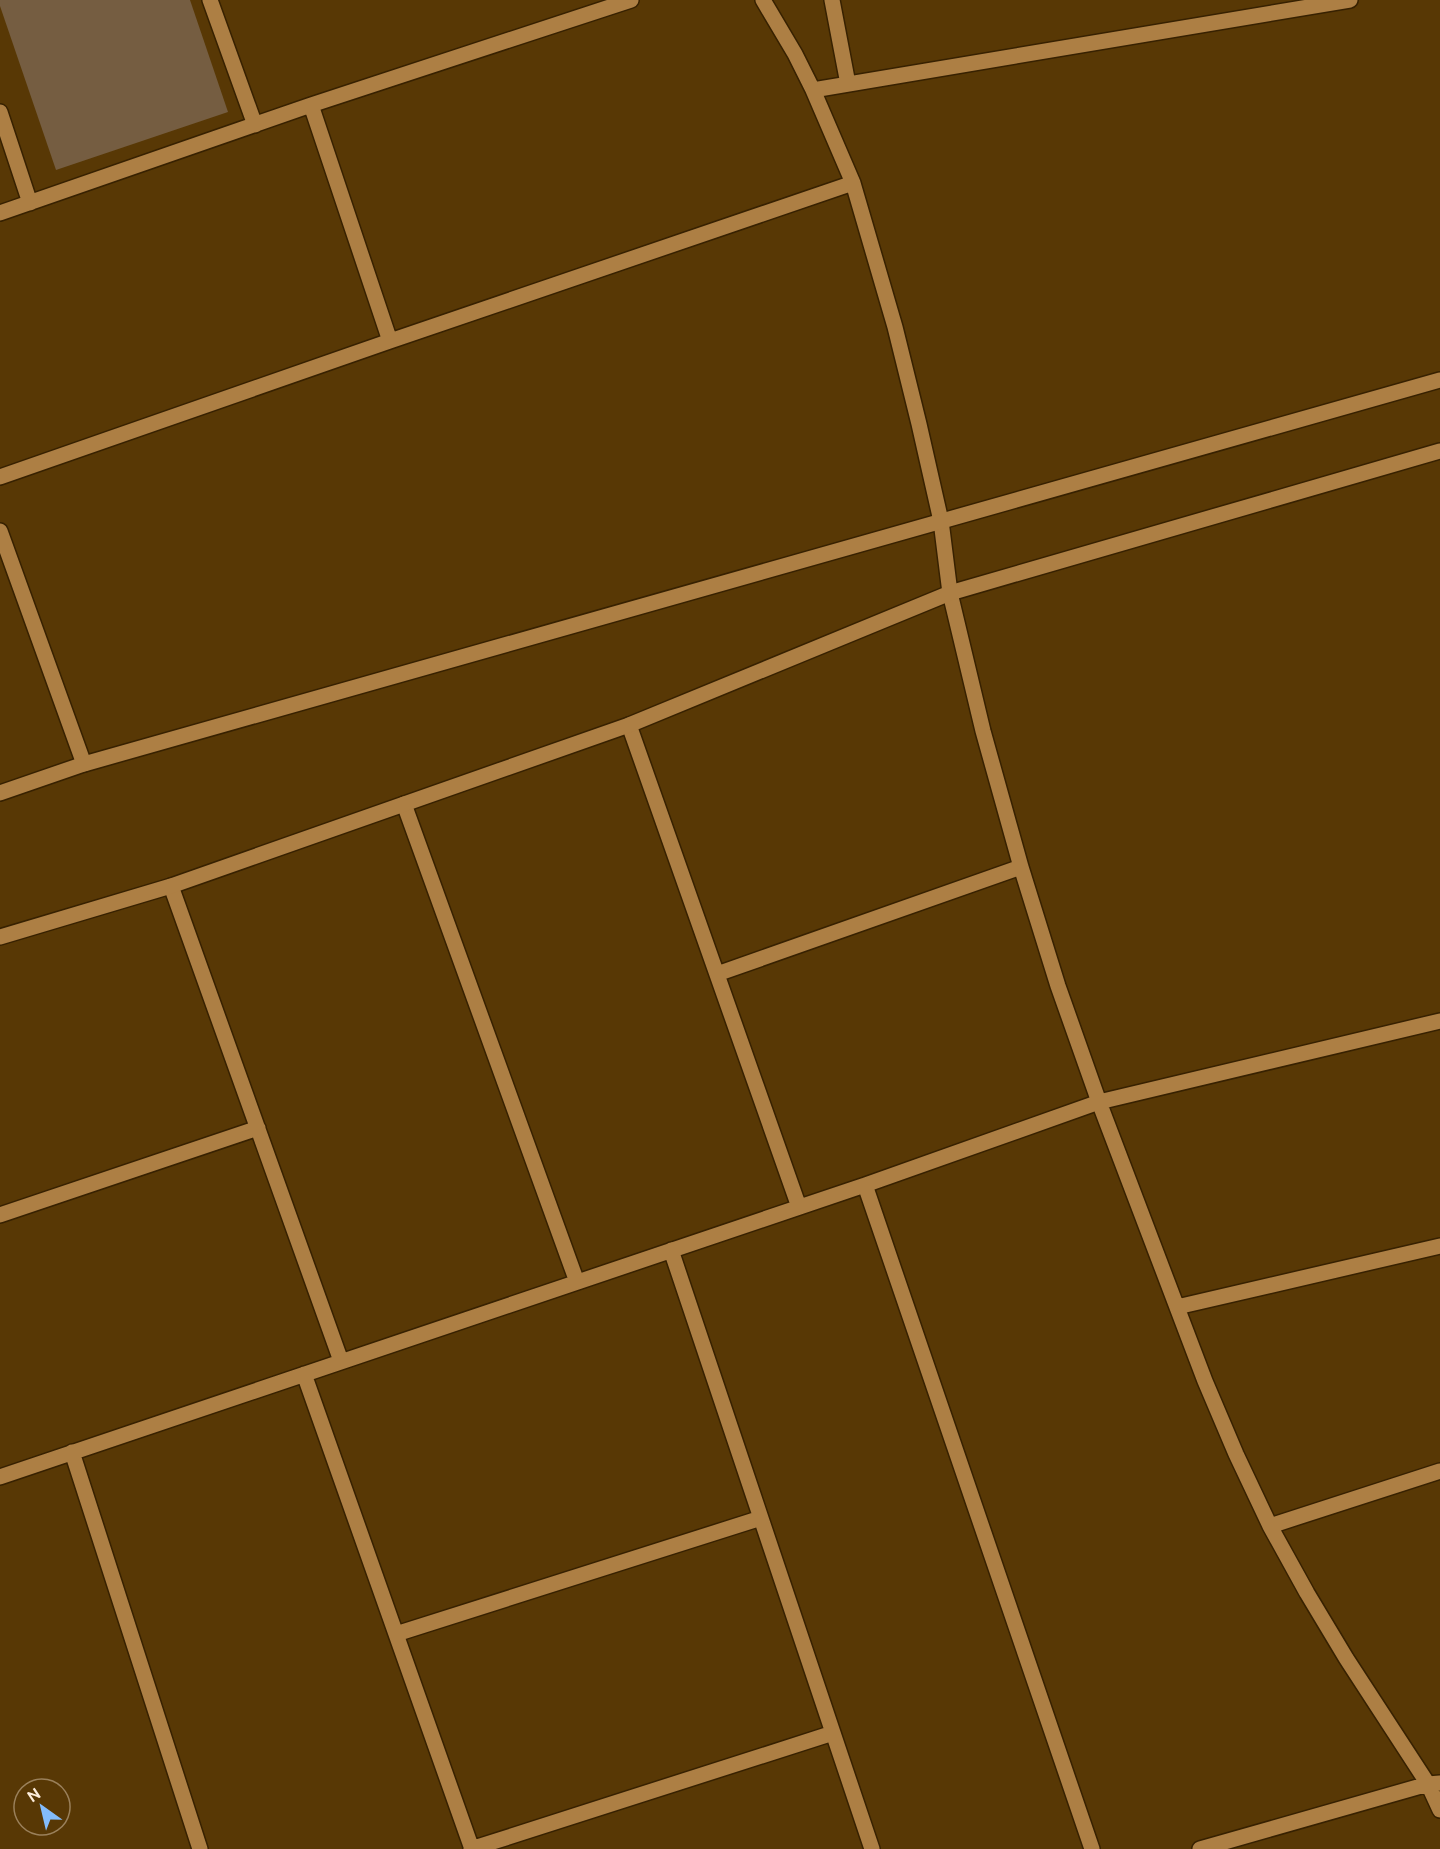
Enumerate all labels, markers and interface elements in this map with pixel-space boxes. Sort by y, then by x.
north arrow [12,1777,72,1837]
text: N [24,1784,44,1805]

